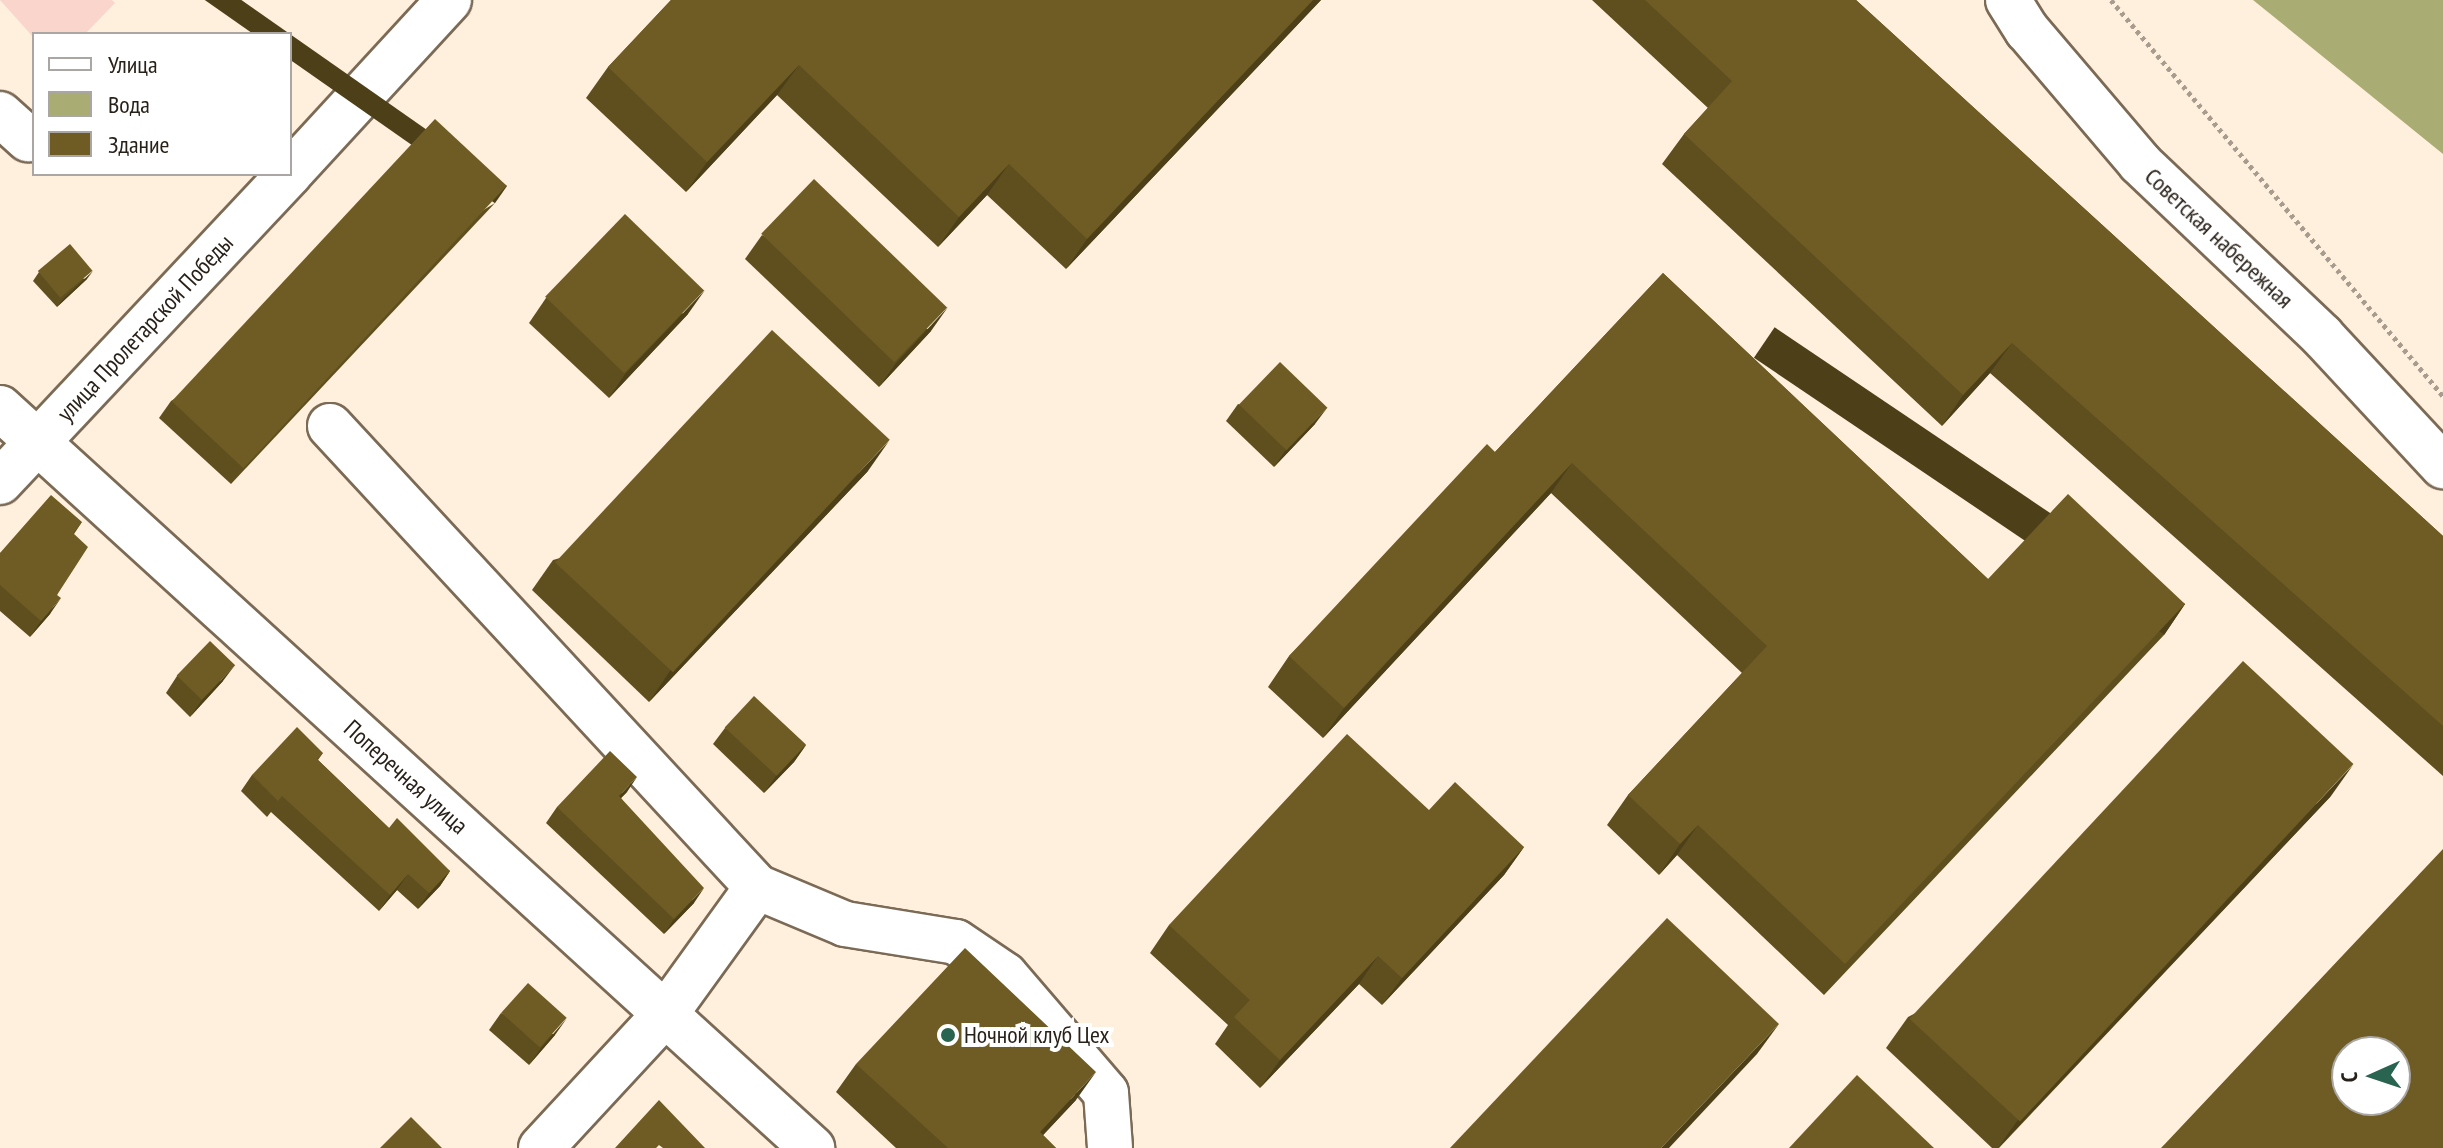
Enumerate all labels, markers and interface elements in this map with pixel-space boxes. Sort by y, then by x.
legend [32,32,292,176]
text: Улица [108,49,158,80]
text: Вода [108,89,150,120]
text: Здание [108,129,169,160]
street label: Советская набережная [2139,162,2299,314]
street label: улица Пролетарской Победы [51,229,239,427]
street label: Поперечная улица [338,714,474,840]
place label: Ночной клуб Цех [964,1021,1109,1049]
marker: Ночной клуб Цех [939,1026,957,1044]
north arrow [2331,1036,2411,1116]
text: С [2335,1071,2363,1083]

